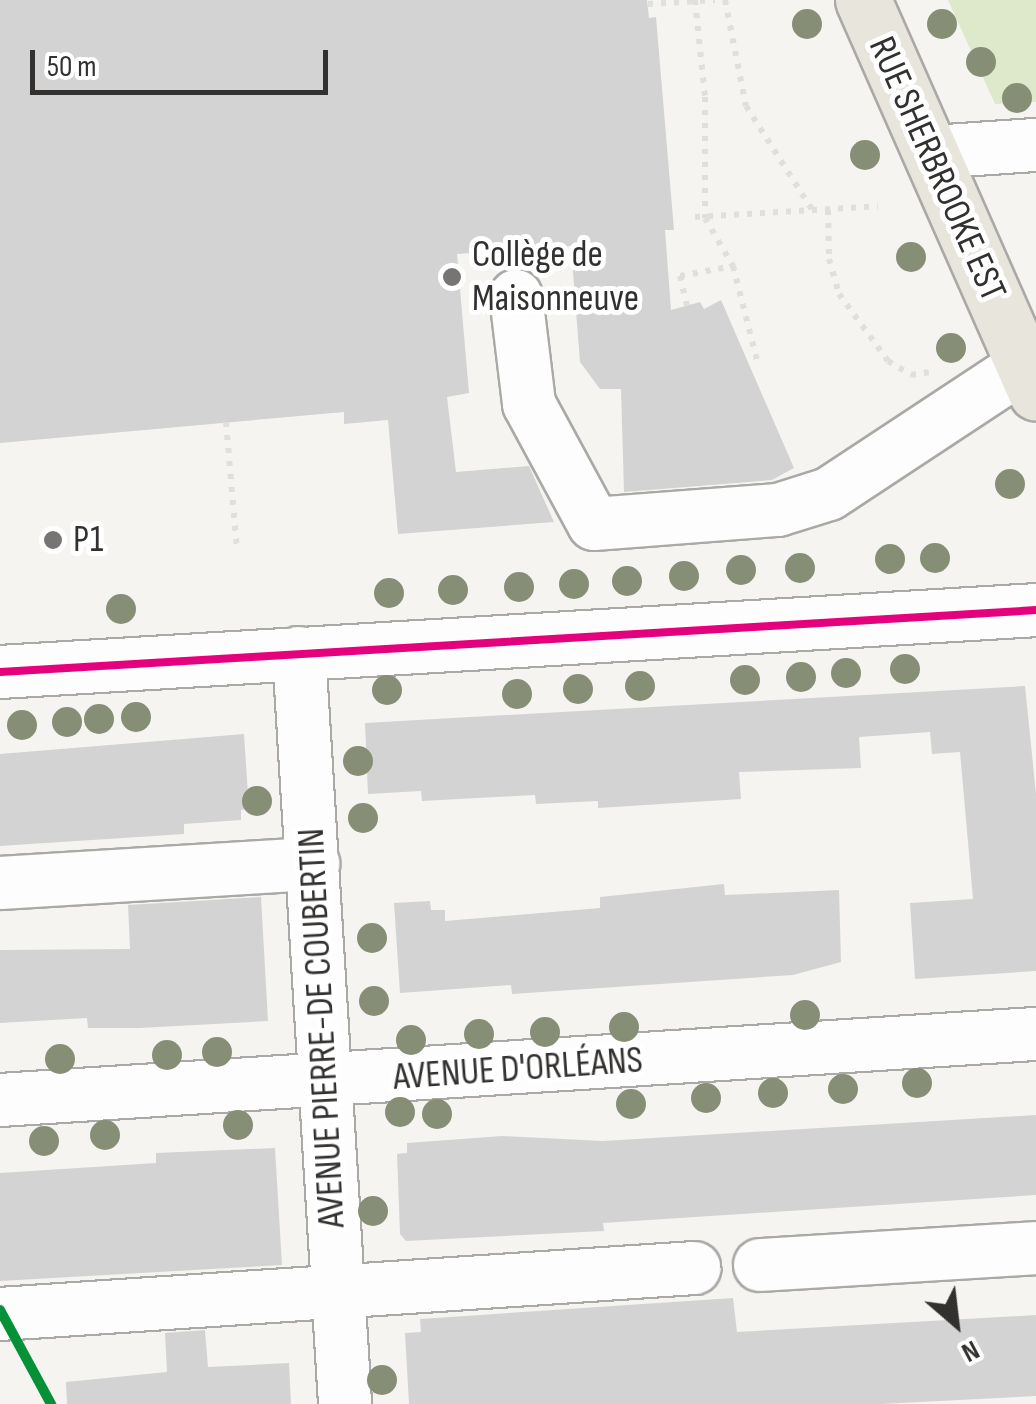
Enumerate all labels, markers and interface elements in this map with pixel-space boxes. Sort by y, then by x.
scale bar [35,30,332,92]
street label: RUE SHERBROOKE EST [858,30,1016,308]
text: 50 m [47,49,96,85]
place label: Collège de Maisonneuve [472,232,639,322]
marker: Collège de Maisonneuve [441,266,463,288]
place label: P1 [73,517,103,563]
marker: P1 [42,529,64,551]
street label: AVENUE PIERRE-DE COUBERTIN [289,827,355,1229]
street label: AVENUE D'ORLÉANS [392,1038,644,1100]
north arrow [906,1274,1006,1374]
text: N [956,1333,985,1369]

